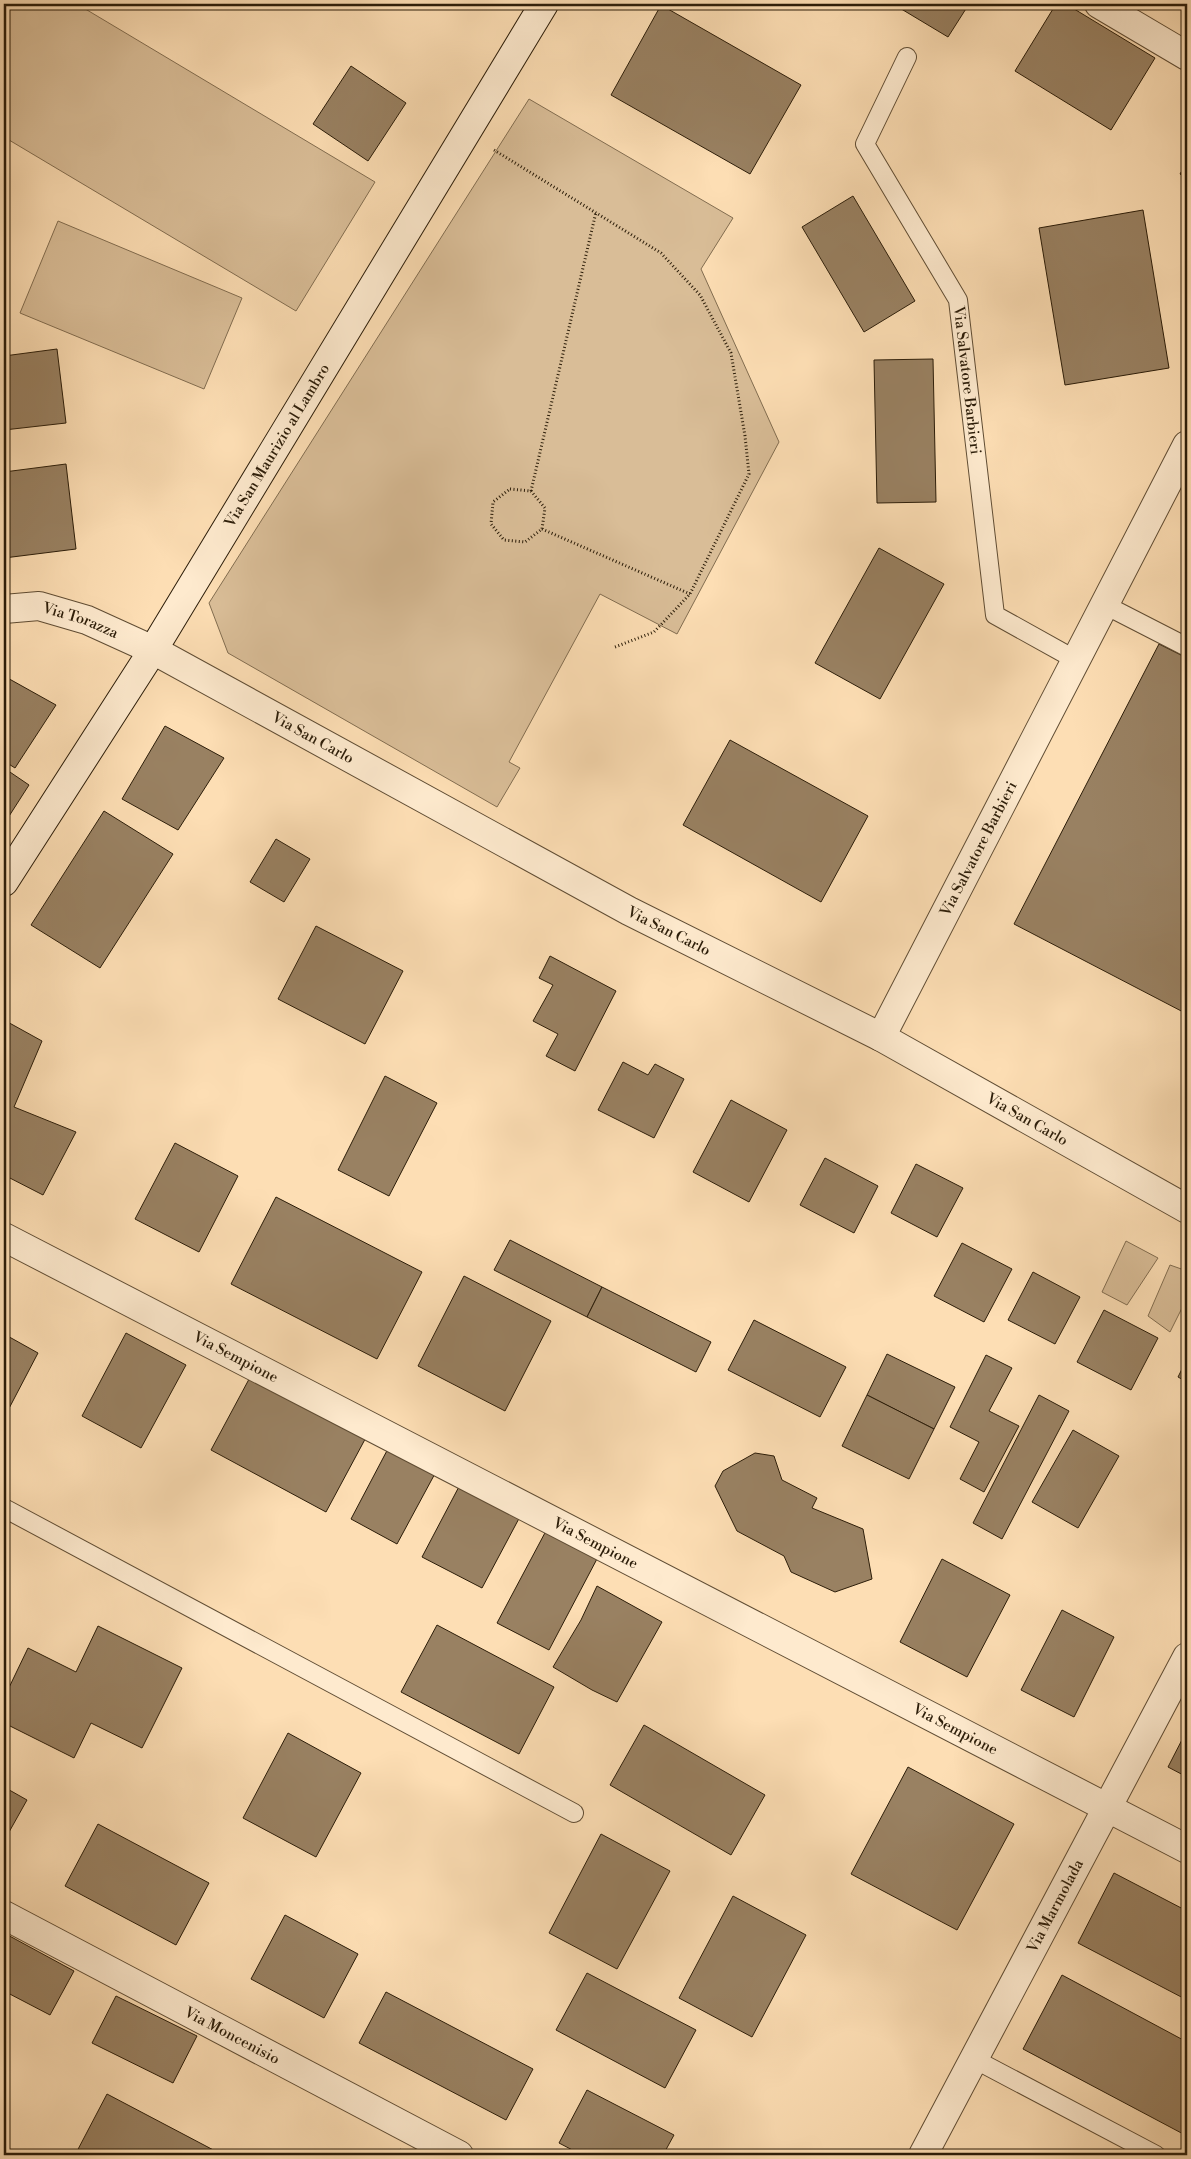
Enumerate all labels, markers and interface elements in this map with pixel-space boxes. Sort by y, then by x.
street label: Via Salvatore Barbieri [949,304,986,456]
street label: Via San Maurizio al Lambro [220,360,334,531]
street label: Via Torazza [39,598,122,643]
street label: Via San Carlo [268,707,357,768]
street label: Via Salvatore Barbieri [935,778,1021,920]
street label: Via San Carlo [623,902,714,960]
street label: Via San Carlo [982,1088,1071,1150]
street label: Via Sempione [189,1327,282,1387]
street label: Via Sempione [549,1513,641,1573]
street label: Via Sempione [909,1699,1001,1759]
street label: Via Marmolada [1022,1856,1088,1957]
street label: Via Moncenisio [180,2002,283,2068]

